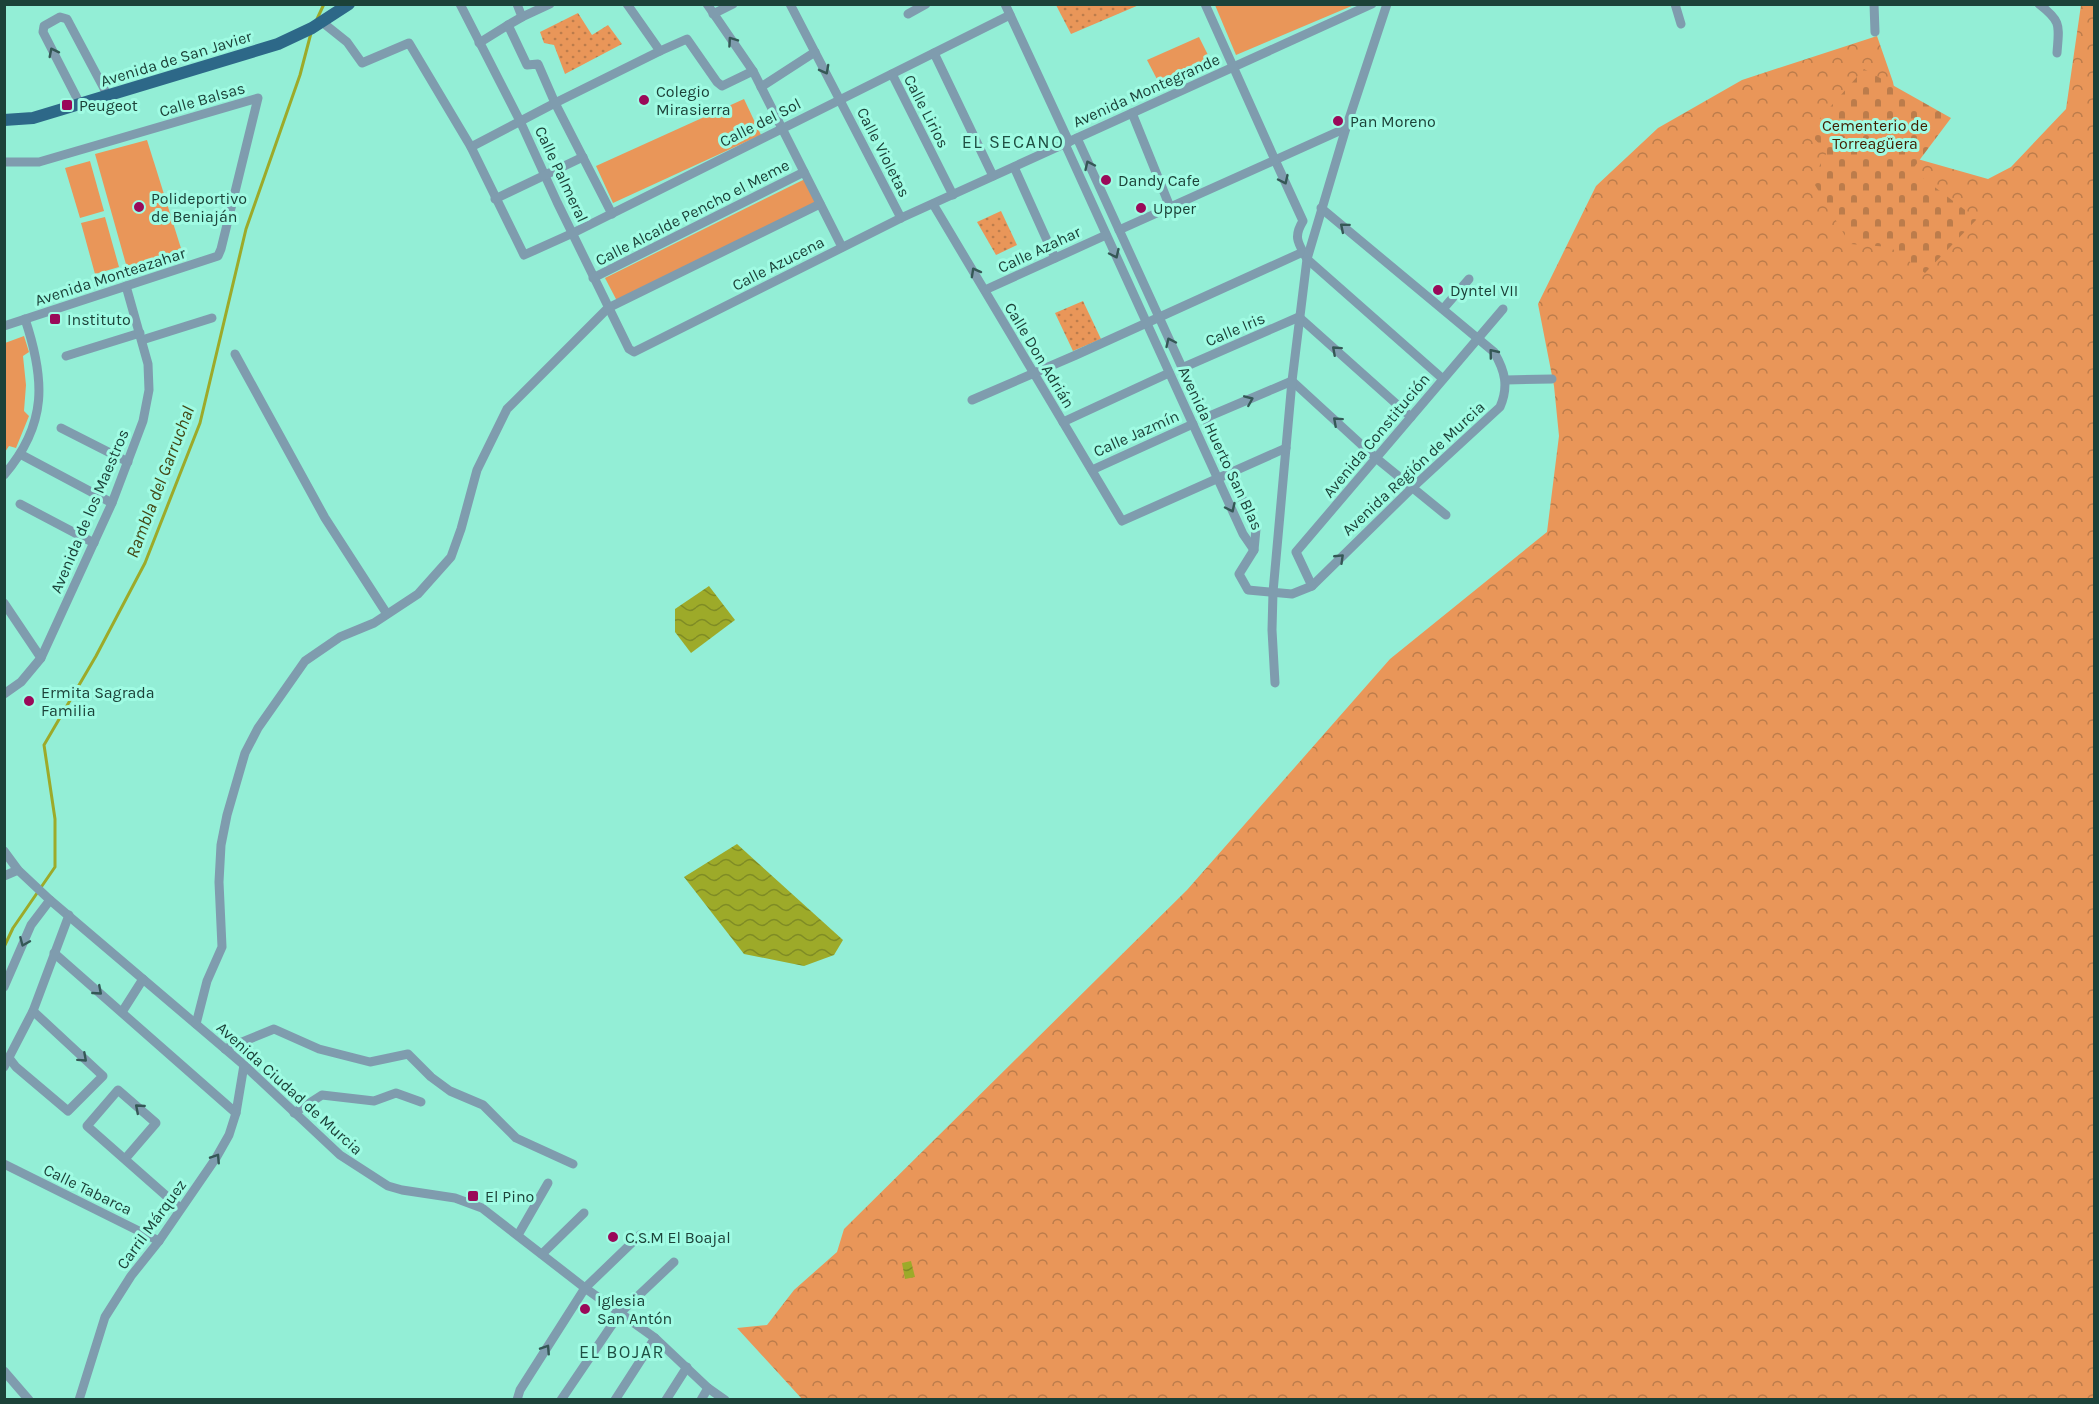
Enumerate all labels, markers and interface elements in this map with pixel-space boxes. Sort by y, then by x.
street label: Avenida de San Javier [98,26,254,91]
one-way arrow [728,36,739,47]
one-way arrow [48,47,60,58]
street label: Avenida Montegrande [1070,49,1223,131]
one-way arrow [818,64,829,75]
street label: Calle Lirios [900,71,953,151]
street label: Calle Balsas [157,78,247,121]
place label: Colegio Mirasierra [656,82,731,119]
marker: Colegio Mirasierra [637,93,651,107]
street label: Calle del Sol [717,94,804,151]
place label: Peugeot [79,96,138,115]
marker: Peugeot [60,98,74,112]
street label: Calle Violetas [853,104,914,200]
place label: Pan Moreno [1350,112,1436,131]
marker: Pan Moreno [1331,114,1345,128]
park label: Cementerio de Torreagüera [1822,116,1928,153]
street label: Calle Palmeral [531,123,592,225]
district label: EL SECANO [962,131,1064,153]
street label: Calle Alcalde Pencho el Meme [592,155,792,270]
one-way arrow [1084,161,1096,172]
place label: Dandy Cafe [1118,171,1200,190]
marker: Dandy Cafe [1099,173,1113,187]
one-way arrow [1277,174,1289,185]
place label: Polideportivo de Beniaján [151,189,247,226]
place label: Upper [1153,199,1196,218]
marker: Polideportivo de Beniaján [132,200,146,214]
marker: Upper [1134,201,1148,215]
street label: Calle Azahar [995,222,1084,277]
one-way arrow [1340,224,1351,235]
street label: Calle Azucena [729,232,828,295]
street label: Avenida Monteazahar [32,243,188,310]
one-way arrow [1108,248,1120,259]
one-way arrow [971,267,982,278]
place label: Dyntel VII [1450,281,1518,300]
marker: Dyntel VII [1431,283,1445,297]
street label: Calle Don Adrián [1001,299,1079,412]
street label: Calle Iris [1202,308,1268,351]
place label: Instituto [67,310,131,329]
marker: Instituto [48,312,62,326]
one-way arrow [1166,338,1178,349]
one-way arrow [1332,346,1343,357]
one-way arrow [1489,349,1500,360]
street label: Avenida Huerto San Blas [1174,363,1267,533]
street label: Avenida Constitución [1319,369,1434,501]
one-way arrow [1242,395,1253,407]
street label: Avenida Región de Murcia [1338,397,1489,539]
water label: Rambla del Garruchal [121,403,199,561]
street label: Calle Jazmín [1090,406,1182,461]
one-way arrow [1333,417,1344,428]
street label: Avenida de los Maestros [46,426,133,596]
one-way arrow [1224,502,1236,513]
one-way arrow [1332,555,1343,566]
place label: Ermita Sagrada Familia [41,683,155,720]
marker: Ermita Sagrada Familia [22,694,36,708]
one-way arrow [19,935,31,946]
one-way arrow [91,984,102,995]
street label: Avenida Ciudad de Murcia [213,1018,367,1159]
one-way arrow [77,1051,87,1062]
one-way arrow [135,1104,146,1115]
one-way arrow [208,1154,220,1164]
street label: Calle Tabarca [40,1160,135,1219]
street label: Carril Márquez [112,1176,190,1273]
place label: El Pino [485,1187,534,1206]
marker: El Pino [466,1189,480,1203]
place label: C.S.M El Boajal [625,1228,731,1247]
marker: C.S.M El Boajal [606,1230,620,1244]
place label: Iglesia San Antón [597,1291,672,1328]
marker: Iglesia San Antón [578,1302,592,1316]
district label: EL BOJAR [579,1341,665,1363]
one-way arrow [539,1345,550,1356]

